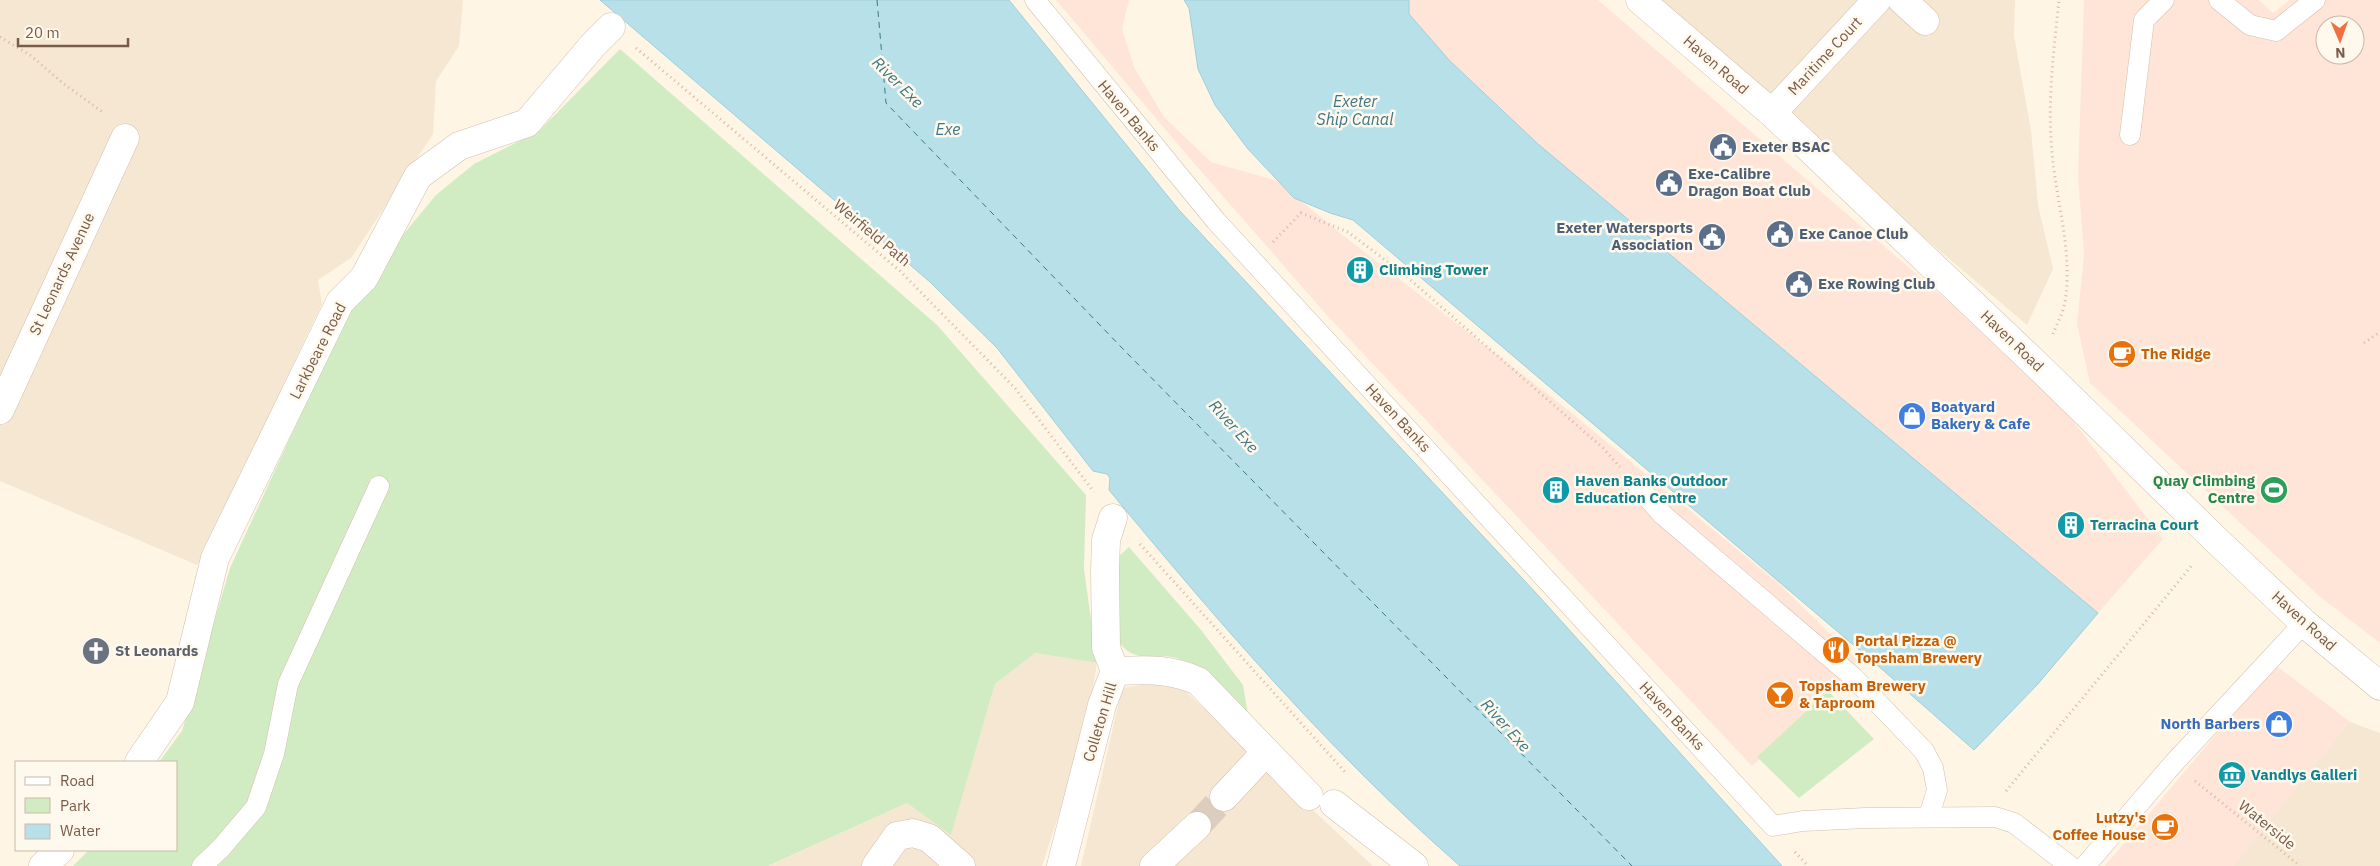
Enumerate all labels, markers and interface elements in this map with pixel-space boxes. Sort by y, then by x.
street label: Maritime Court [1783,12,1866,99]
scale bar [18,15,128,47]
north arrow [2315,15,2365,65]
text: 20 m [25,23,60,42]
street label: Haven Road [1680,31,1753,98]
text: N [2335,44,2346,62]
water label: River Exe [868,52,928,112]
street label: Haven Banks [1094,76,1165,155]
water label: Exeter Ship Canal [1317,91,1394,129]
water label: Exe [936,119,960,139]
public building icon: Exeter BSAC [1708,132,1738,162]
place label: Exeter BSAC [1742,137,1831,156]
place label: Exe-Calibre Dragon Boat Club [1688,164,1811,200]
public building icon: Exe-Calibre Dragon Boat Club [1654,168,1684,198]
street label: Weirfield Path [830,195,915,270]
street label: St Leonards Avenue [25,209,98,338]
place label: Exeter Watersports Association [1556,218,1693,254]
public building icon: Exe Canoe Club [1765,219,1795,249]
public building icon: Exeter Watersports Association [1697,222,1727,252]
place label: Exe Canoe Club [1799,224,1908,243]
building icon: Climbing Tower [1345,255,1375,285]
place label: Climbing Tower [1379,260,1488,279]
public building icon: Exe Rowing Club [1784,269,1814,299]
place label: Exe Rowing Club [1818,274,1935,293]
street label: Larkbeare Road [285,299,350,402]
street label: Haven Road [1977,306,2048,375]
cafe icon: The Ridge [2107,339,2137,369]
place label: The Ridge [2141,344,2211,363]
street label: Haven Banks [1362,379,1435,456]
water label: River Exe [1205,395,1263,457]
place label: Boatyard Bakery & Cafe [1931,397,2030,433]
shop icon: Boatyard Bakery & Cafe [1897,401,1927,431]
place label: Haven Banks Outdoor Education Centre [1575,471,1728,507]
place label: Quay Climbing Centre [2153,471,2256,507]
building icon: Haven Banks Outdoor Education Centre [1541,475,1571,505]
sports icon: Quay Climbing Centre [2259,475,2289,505]
building icon: Terracina Court [2056,510,2086,540]
place label: Terracina Court [2090,515,2199,534]
street label: Haven Road [2268,587,2341,655]
place label: Portal Pizza @ Topsham Brewery [1855,631,1982,667]
restaurant icon: Portal Pizza @ Topsham Brewery [1821,635,1851,665]
church icon: St Leonards [81,636,111,666]
place label: St Leonards [115,641,199,660]
place label: Topsham Brewery & Taproom [1799,676,1926,712]
street label: Haven Banks [1636,677,1709,754]
street label: Colleton Hill [1078,680,1121,764]
bar icon: Topsham Brewery & Taproom [1765,680,1795,710]
water label: River Exe [1477,694,1535,756]
shop icon: North Barbers [2264,709,2294,739]
place label: North Barbers [2161,714,2260,733]
museum icon: Vandlys Galleri [2217,760,2247,790]
legend [15,761,178,851]
place label: Vandlys Galleri [2251,765,2357,784]
text: Road [60,771,95,790]
text: Park [60,796,90,815]
street label: Waterside [2235,796,2300,853]
place label: Lutzy's Coffee House [2052,808,2146,844]
cafe icon: Lutzy's Coffee House [2150,812,2180,842]
text: Water [60,821,101,840]

